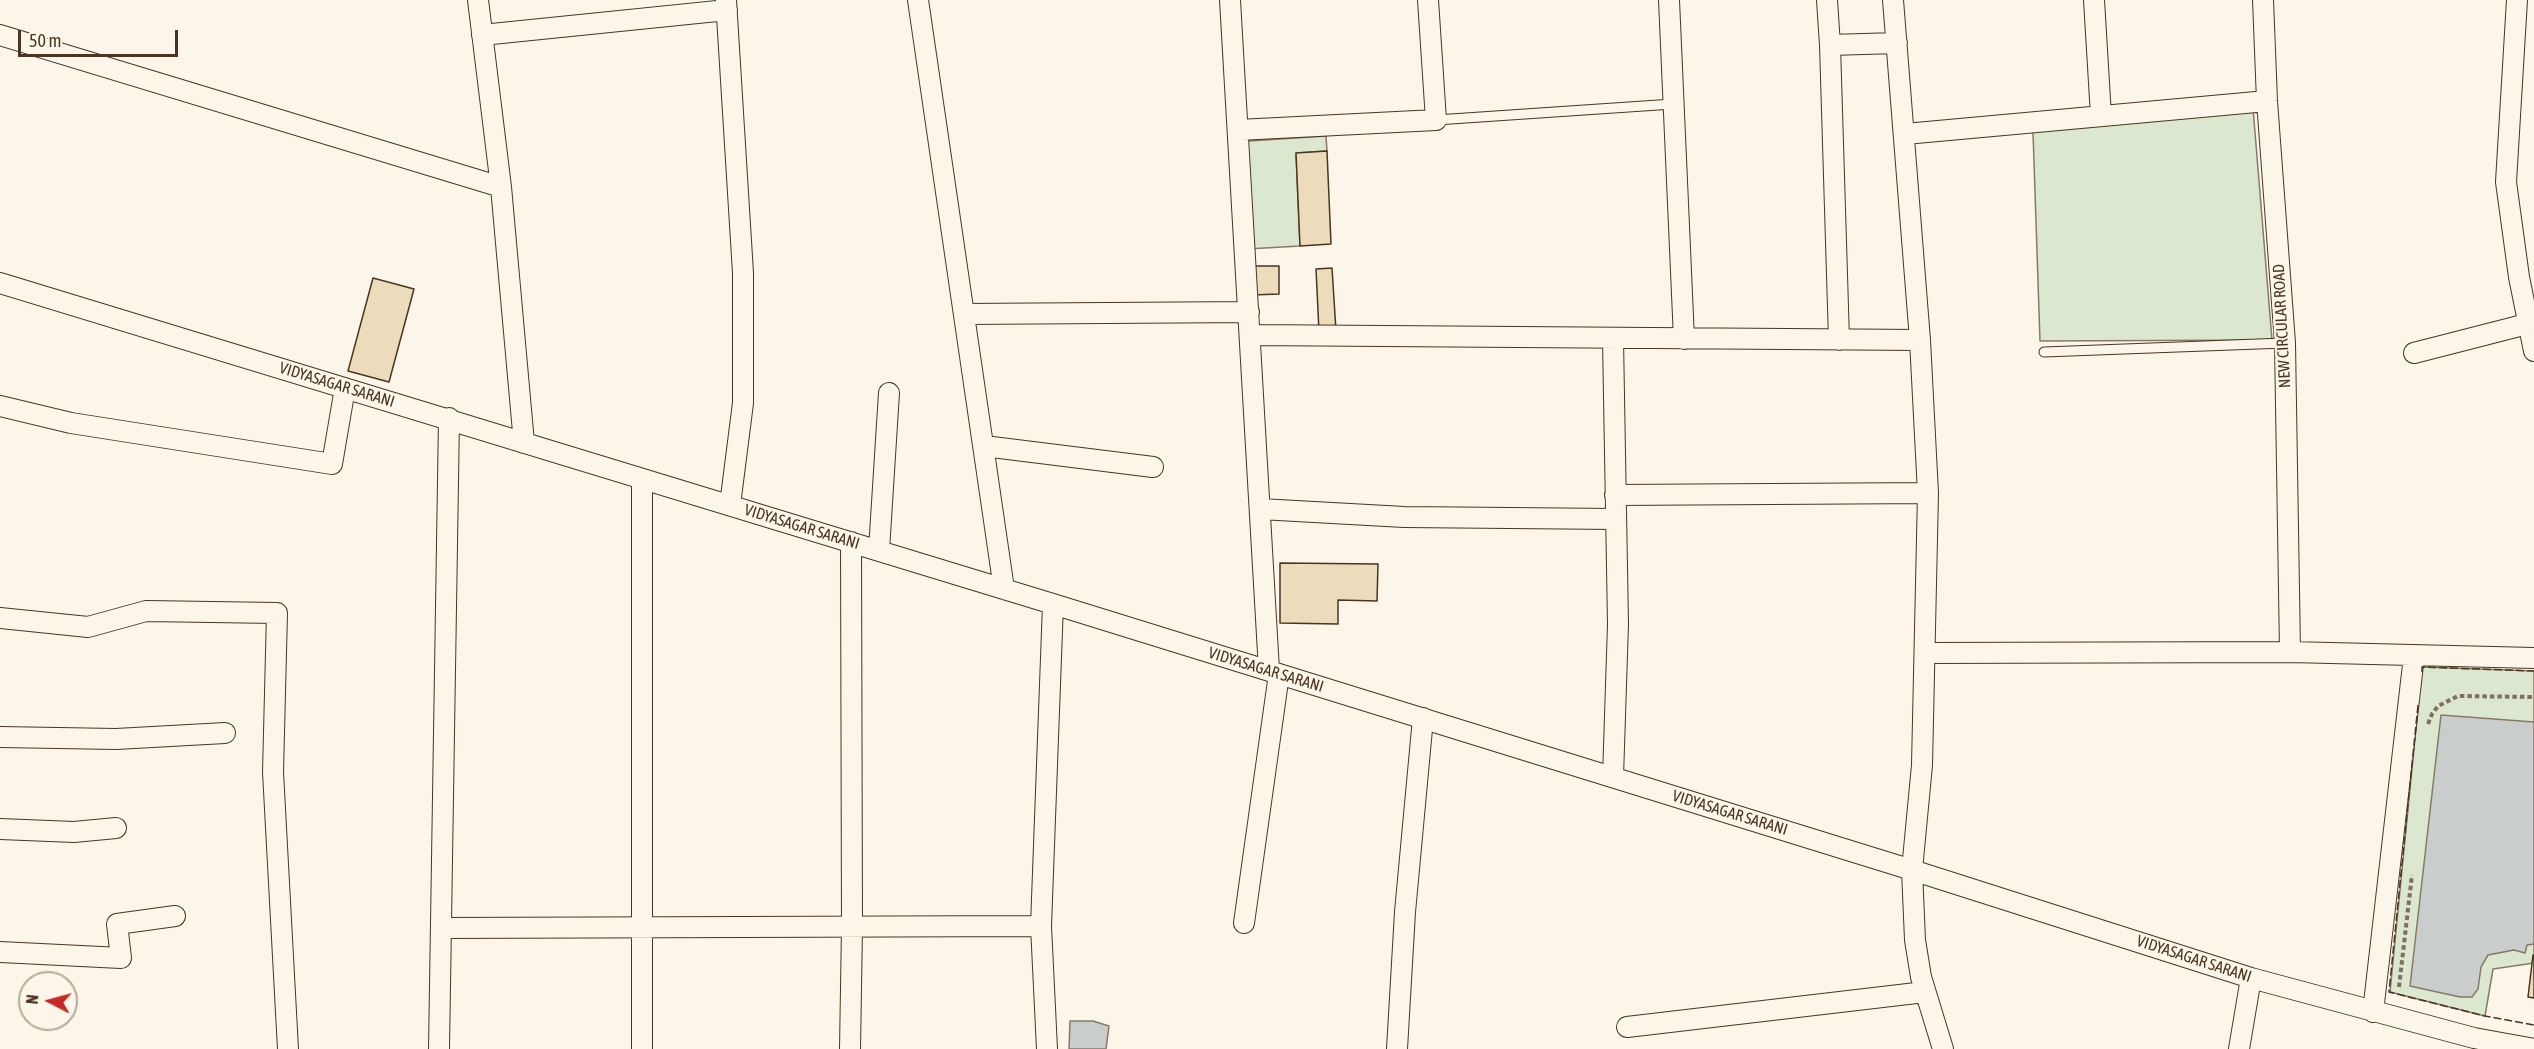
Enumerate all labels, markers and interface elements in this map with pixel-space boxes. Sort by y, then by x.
scale bar [21,18,182,56]
text: 50 m [29,30,61,51]
street label: NEW CIRCULAR ROAD [2269,264,2295,388]
street label: VIDYASAGAR SARANI [277,358,397,412]
street label: VIDYASAGAR SARANI [742,500,862,554]
street label: VIDYASAGAR SARANI [1206,643,1326,697]
street label: VIDYASAGAR SARANI [1670,786,1790,840]
street label: VIDYASAGAR SARANI [2134,931,2254,987]
north arrow [18,971,78,1031]
text: N [23,994,42,1005]

